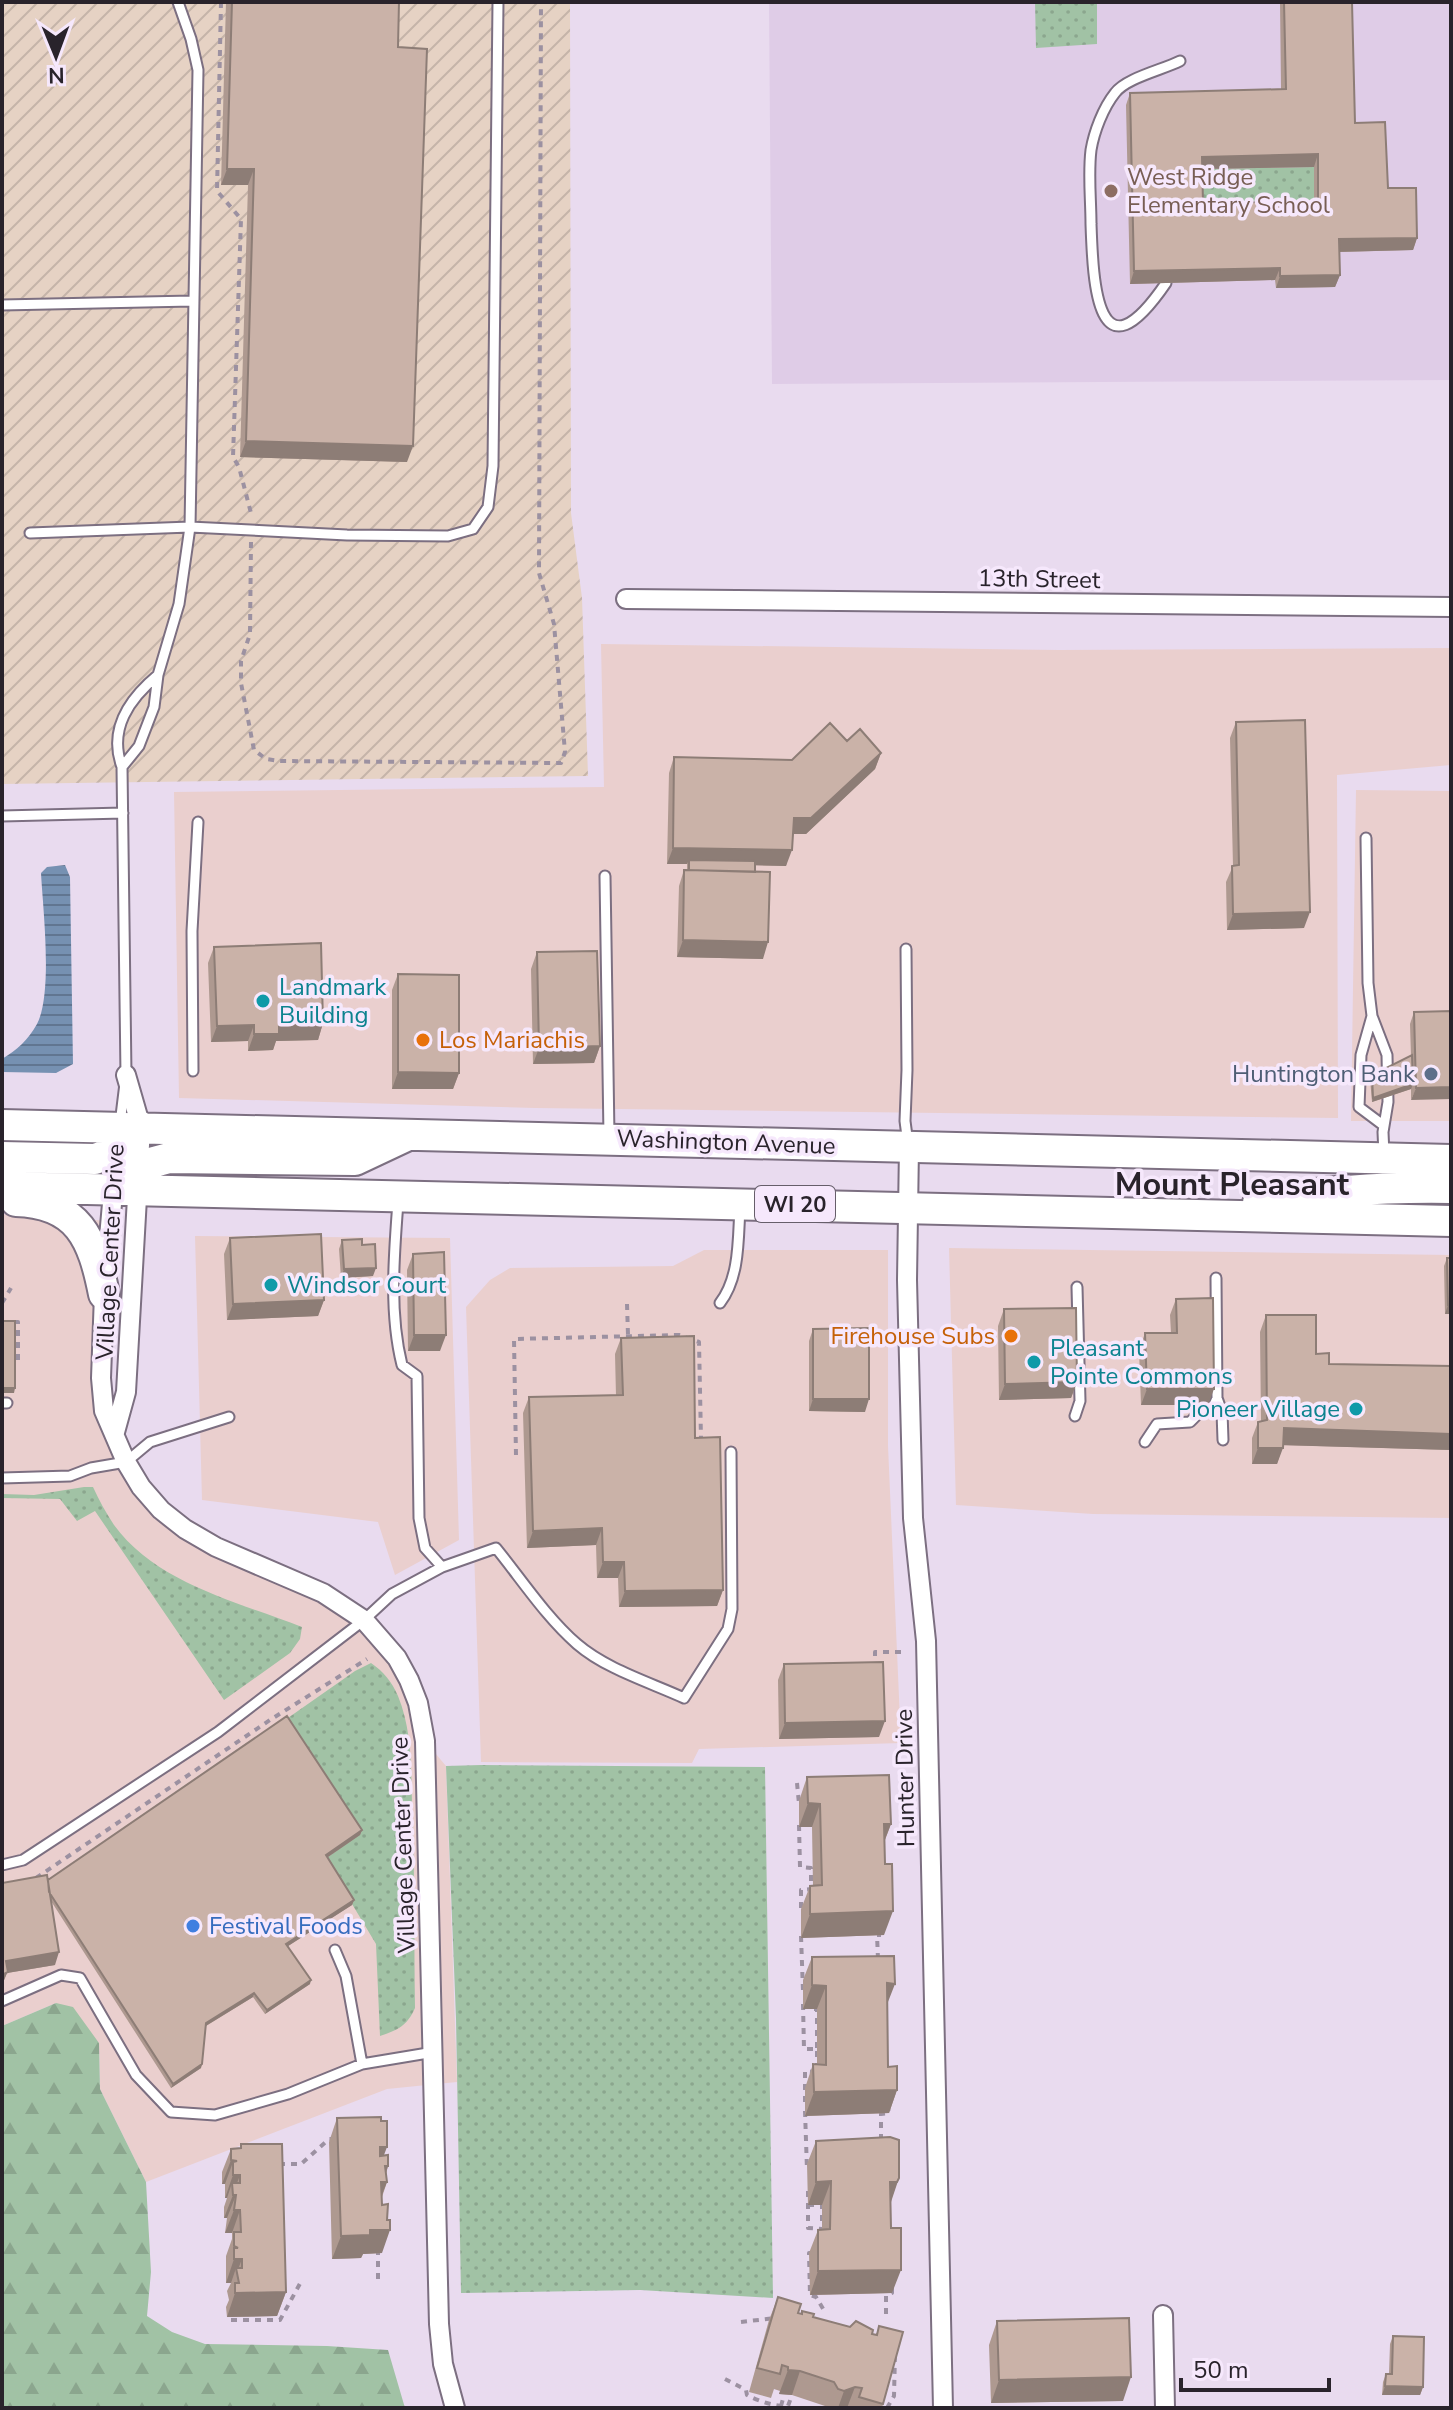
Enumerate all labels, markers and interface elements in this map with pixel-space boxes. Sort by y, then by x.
north arrow [16,16,96,96]
text: N [48,60,65,90]
place label: West Ridge Elementary School [1127,161,1330,221]
marker: West Ridge Elementary School [1102,182,1120,200]
street label: 13th Street [977,562,1101,596]
place label: Landmark Building [279,971,387,1031]
marker: Landmark Building [254,992,272,1010]
place label: Los Mariachis [439,1024,585,1056]
marker: Los Mariachis [414,1031,432,1049]
place label: Huntington Bank [1232,1058,1416,1090]
marker: Huntington Bank [1422,1065,1440,1083]
street label: Washington Avenue [616,1122,836,1162]
street label: Village Center Drive [88,1143,132,1362]
district label: Mount Pleasant [1115,1163,1350,1206]
road number: WI 20 [755,1186,835,1222]
place label: Windsor Court [287,1269,447,1301]
marker: Windsor Court [262,1276,280,1294]
place label: Firehouse Subs [830,1320,995,1352]
marker: Firehouse Subs [1002,1327,1020,1345]
place label: Pleasant Pointe Commons [1050,1332,1233,1392]
marker: Pleasant Pointe Commons [1025,1353,1043,1371]
place label: Pioneer Village [1176,1393,1340,1425]
marker: Pioneer Village [1347,1400,1365,1418]
street label: Hunter Drive [888,1709,922,1847]
street label: Village Center Drive [383,1736,423,1955]
place label: Festival Foods [209,1910,363,1942]
marker: Festival Foods [184,1917,202,1935]
scale bar [1181,2342,1329,2392]
text: 50 m [1193,2354,1249,2386]

